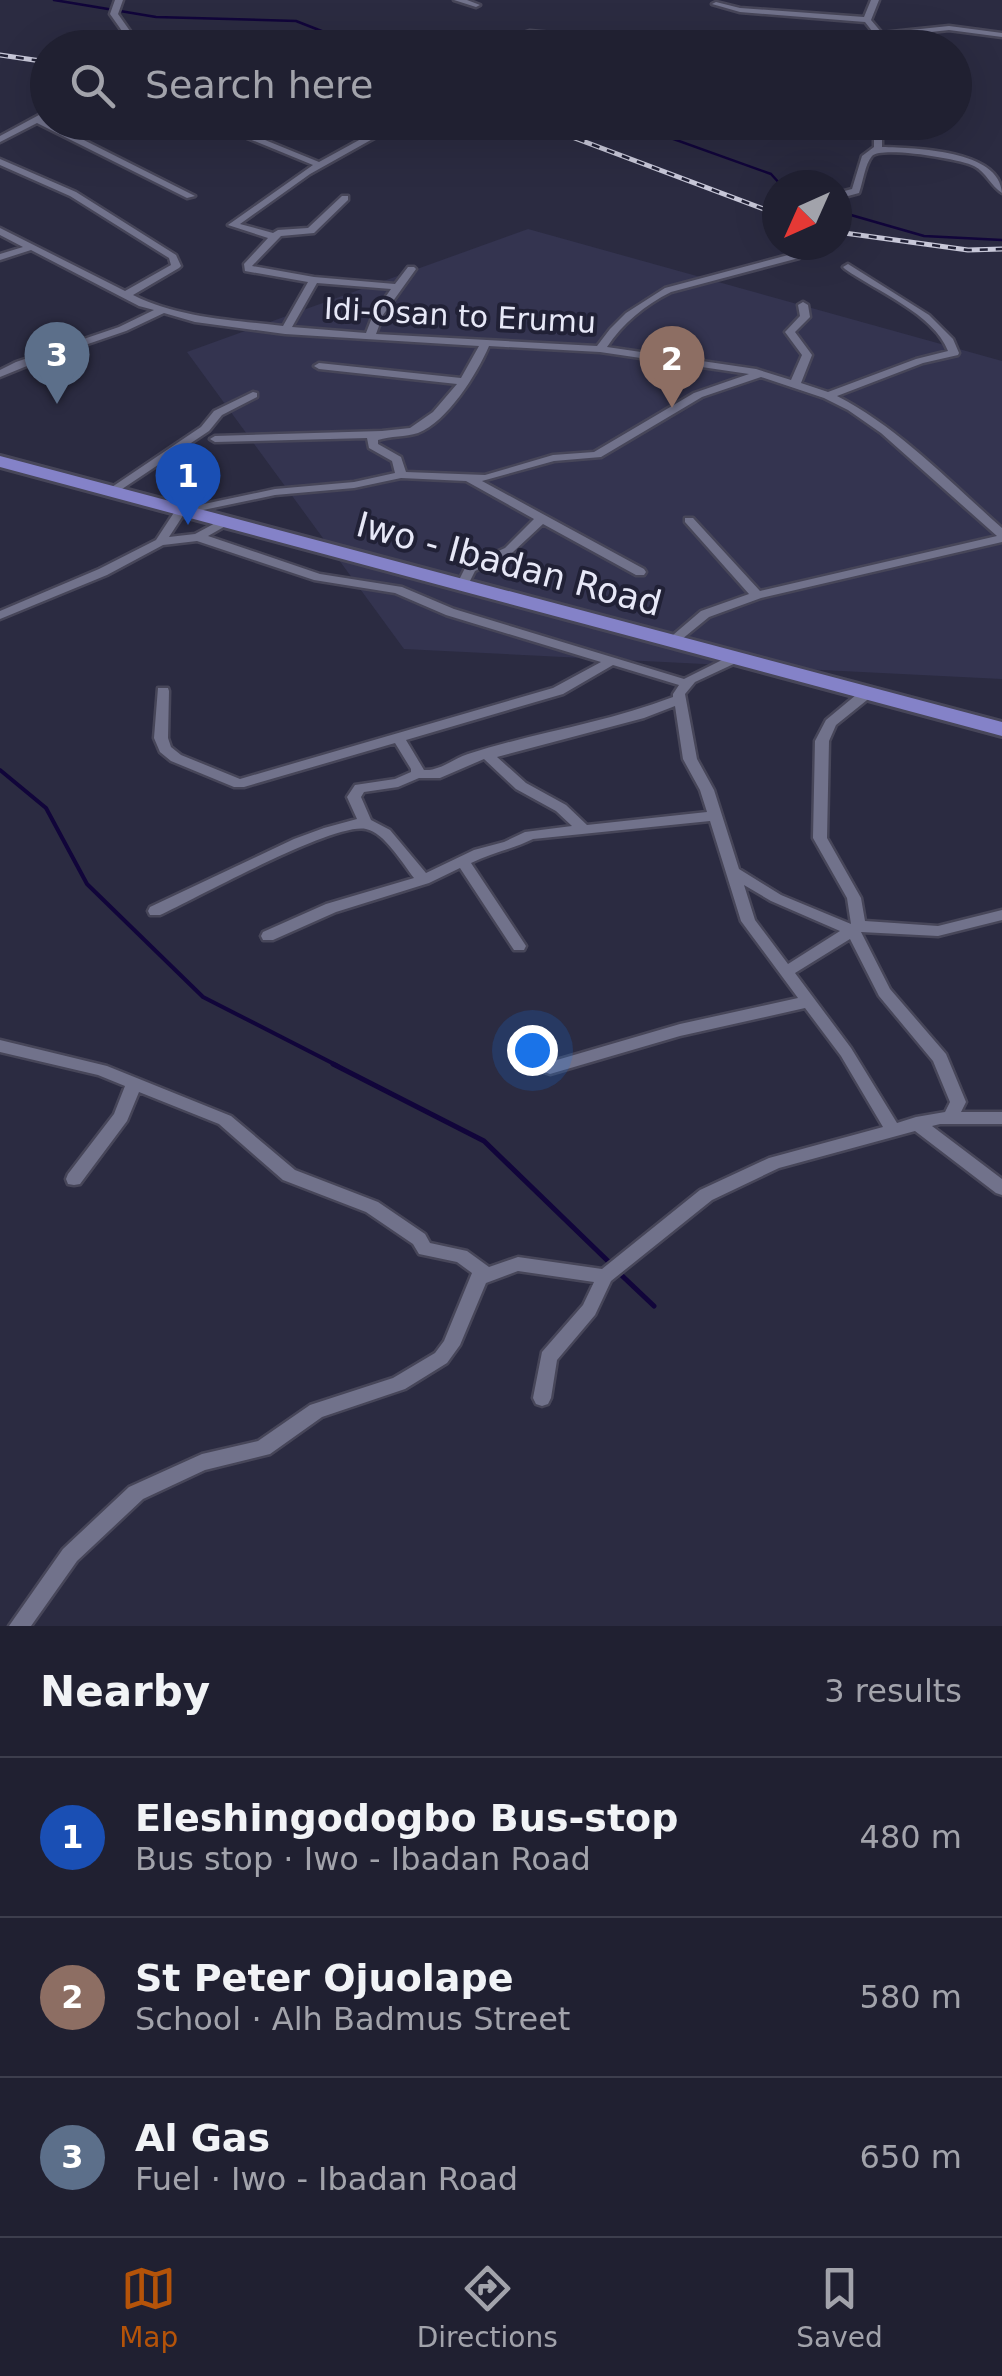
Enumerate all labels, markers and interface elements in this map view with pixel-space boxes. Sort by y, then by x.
search box [30,30,972,140]
icon: search [65,58,120,113]
text: Search here [145,63,373,107]
north arrow [762,170,852,260]
street label: Idi-Osan to Erumu [323,291,597,340]
pin: 3 [24,322,90,404]
pin: 2 [640,326,704,408]
pin: 1 [156,442,220,525]
street label: Iwo - Ibadan Road [352,504,666,624]
your location [507,1025,558,1076]
text: Nearby [40,1667,210,1716]
text: 3 results [824,1672,962,1710]
text: Eleshingodogbo Bus-stop [135,1796,678,1840]
text: 1 [61,1818,84,1856]
text: 480 m [860,1818,962,1856]
text: Bus stop · Iwo - Ibadan Road [135,1840,591,1878]
text: St Peter Ojuolape [135,1956,513,2000]
text: 2 [61,1978,84,2016]
text: 580 m [860,1978,962,2016]
text: School · Alh Badmus Street [135,2000,570,2038]
text: Al Gas [135,2116,270,2160]
text: 3 [61,2138,84,2176]
text: 650 m [860,2138,962,2176]
text: Fuel · Iwo - Ibadan Road [135,2160,518,2198]
tab: Map [119,2261,178,2354]
tab: Directions [417,2261,558,2354]
tab: Saved [796,2261,883,2354]

